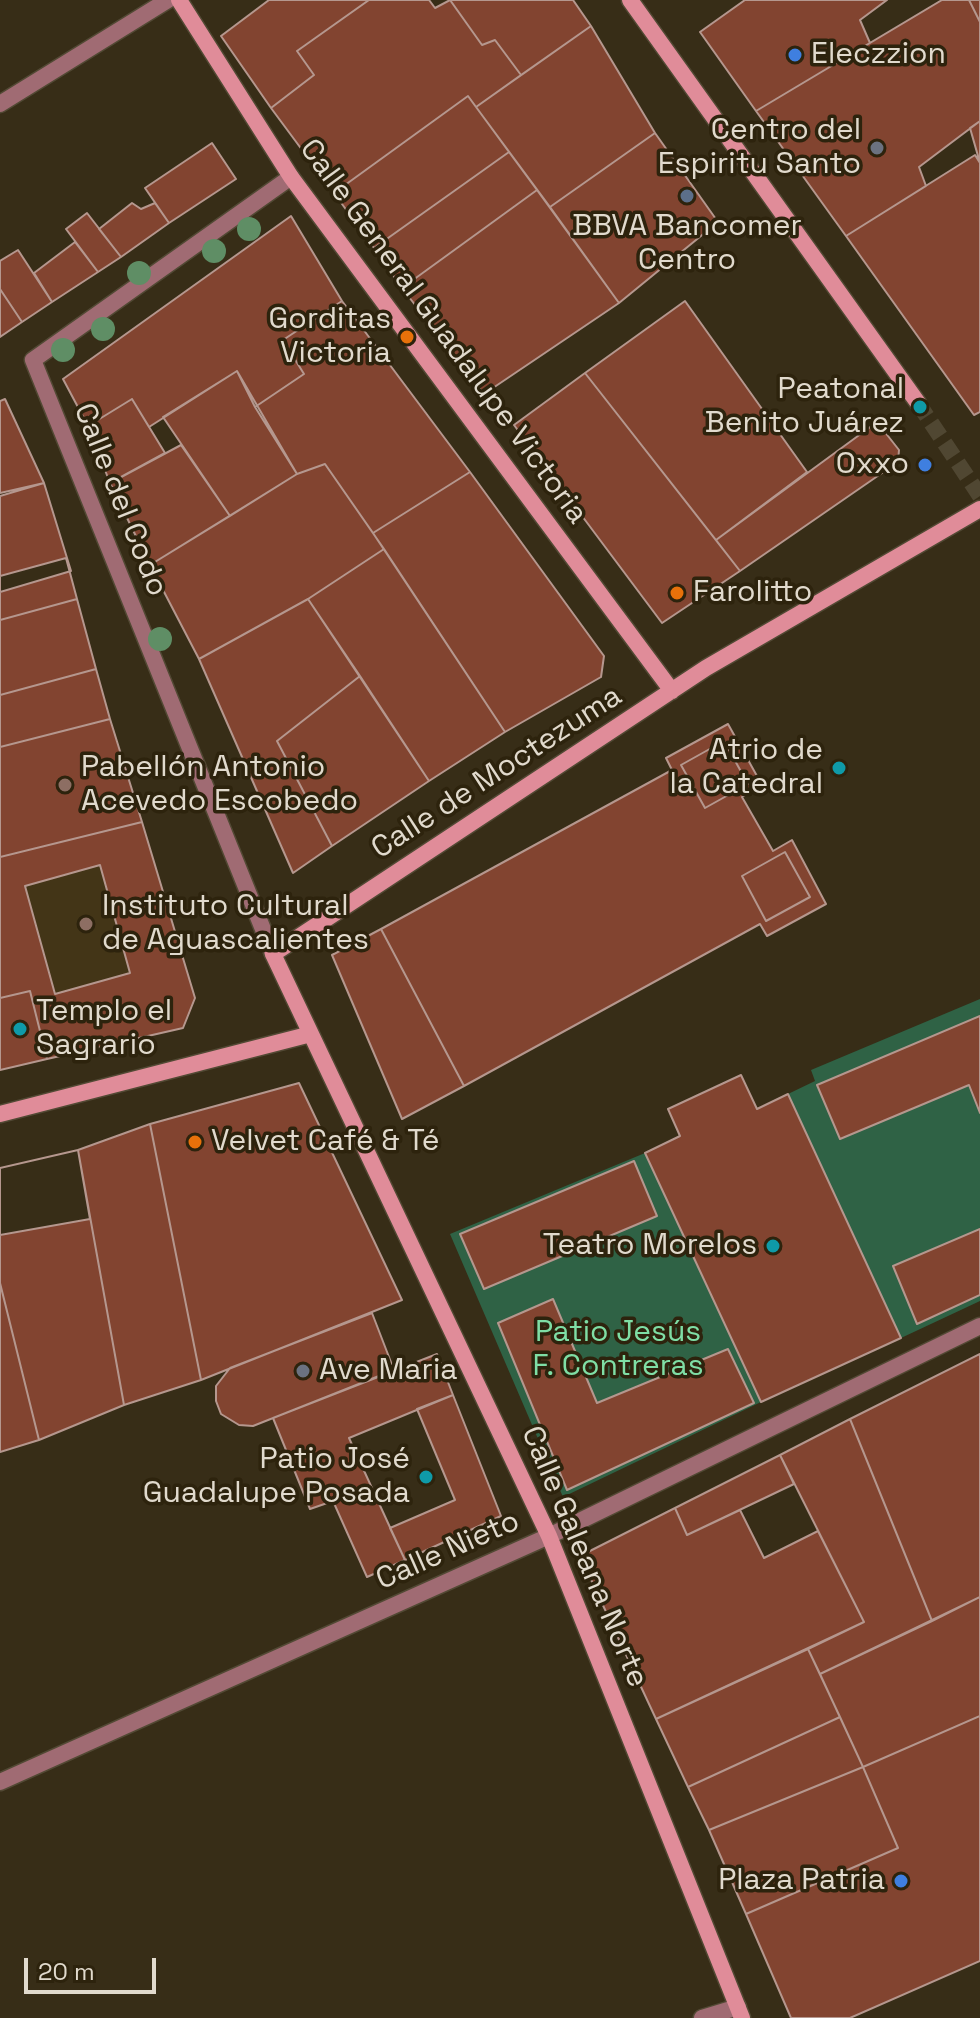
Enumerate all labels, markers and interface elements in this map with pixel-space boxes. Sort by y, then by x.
place label: Eleczzion [811,37,946,73]
marker: Eleczzion [786,46,804,64]
place label: Centro del Espiritu Santo [658,113,861,184]
street label: Calle General Guadalupe Victoria [291,133,595,531]
marker: Centro del Espiritu Santo [868,139,886,157]
marker: BBVA Bancomer Centro [678,187,696,205]
place label: BBVA Bancomer Centro [572,209,802,280]
place label: Gorditas Victoria [269,302,391,372]
marker: Gorditas Victoria [398,328,416,346]
place label: Peatonal Benito Juárez [705,372,904,442]
street label: Calle del Codo [65,398,175,602]
marker: Peatonal Benito Juárez [911,398,929,416]
place label: Oxxo [836,447,909,483]
marker: Oxxo [916,456,934,474]
place label: Farolitto [693,575,812,611]
marker: Farolitto [668,584,686,602]
street label: Calle de Moctezuma [365,679,629,867]
place label: Atrio de la Catedral [669,733,823,804]
place label: Pabellón Antonio Acevedo Escobedo [81,750,358,820]
marker: Atrio de la Catedral [830,759,848,777]
marker: Pabellón Antonio Acevedo Escobedo [56,776,74,794]
place label: Instituto Cultural de Aguascalientes [102,889,369,960]
marker: Instituto Cultural de Aguascalientes [77,915,95,933]
place label: Templo el Sagrario [36,994,172,1064]
marker: Templo el Sagrario [11,1020,29,1038]
place label: Velvet Café & Té [211,1124,440,1160]
marker: Velvet Café & Té [186,1133,204,1151]
place label: Teatro Morelos [543,1228,757,1264]
marker: Teatro Morelos [764,1237,782,1255]
park label: Patio Jesús F. Contreras [532,1315,704,1386]
place label: Ave Maria [319,1353,458,1389]
marker: Ave Maria [294,1362,312,1380]
street label: Calle Galeana Norte [513,1421,655,1693]
place label: Patio José Guadalupe Posada [143,1442,410,1512]
marker: Patio José Guadalupe Posada [417,1468,435,1486]
street label: Calle Nieto [371,1503,525,1599]
place label: Plaza Patria [718,1863,885,1899]
marker: Plaza Patria [892,1872,910,1890]
scale bar [28,1942,160,1992]
text: 20 m [38,1956,95,1987]

